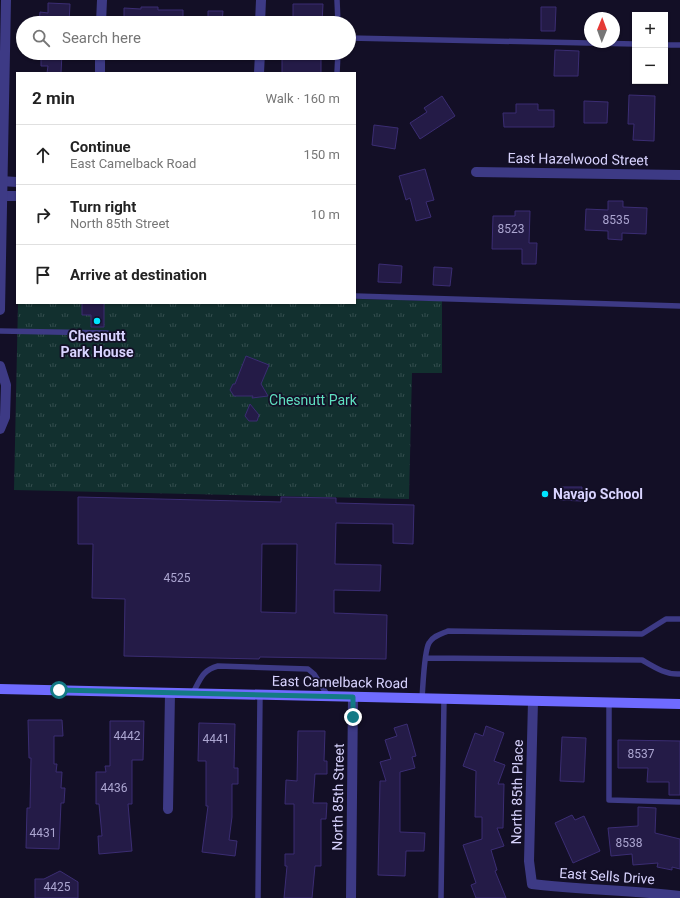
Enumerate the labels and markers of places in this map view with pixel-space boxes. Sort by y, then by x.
marker: Chesnutt Park House [92,316,102,326]
place label: Chesnutt Park House [61,328,134,360]
place label: Navajo School [553,486,643,502]
marker: Navajo School [540,489,550,499]

